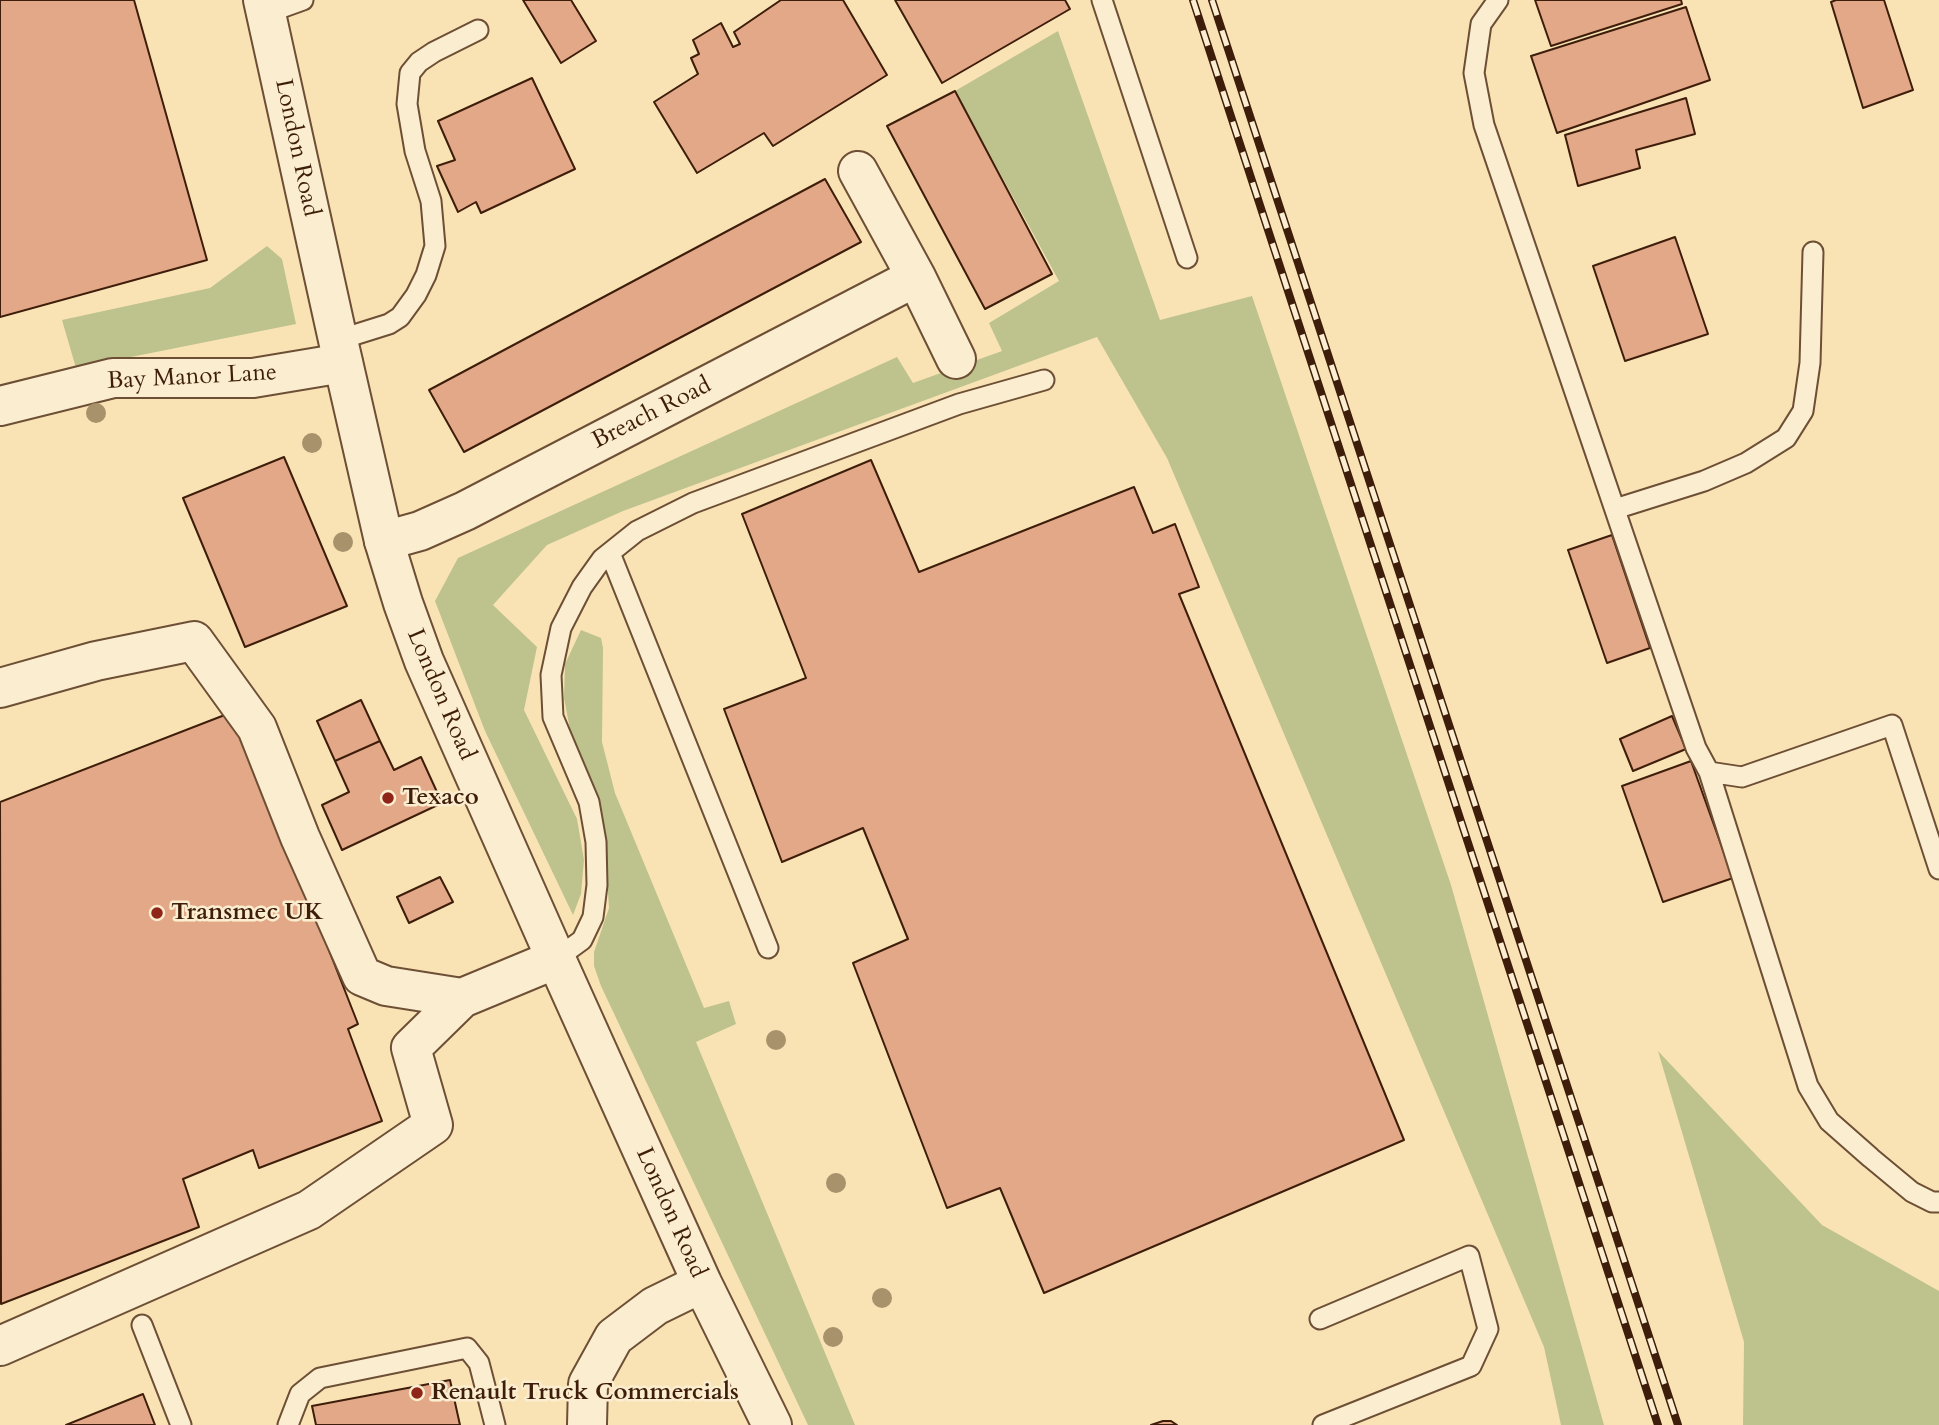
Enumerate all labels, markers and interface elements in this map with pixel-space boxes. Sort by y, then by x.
street label: London Road [267,77,325,219]
street label: Bay Manor Lane [106,359,278,397]
street label: Breach Road [588,372,716,456]
street label: London Road [399,625,481,765]
place label: Texaco [402,784,479,812]
marker: Texaco [380,790,396,806]
place label: Transmec UK [171,899,323,927]
marker: Transmec UK [149,905,165,921]
street label: London Road [628,1143,712,1283]
place label: Renault Truck Commercials [431,1379,739,1407]
marker: Renault Truck Commercials [409,1385,425,1401]

